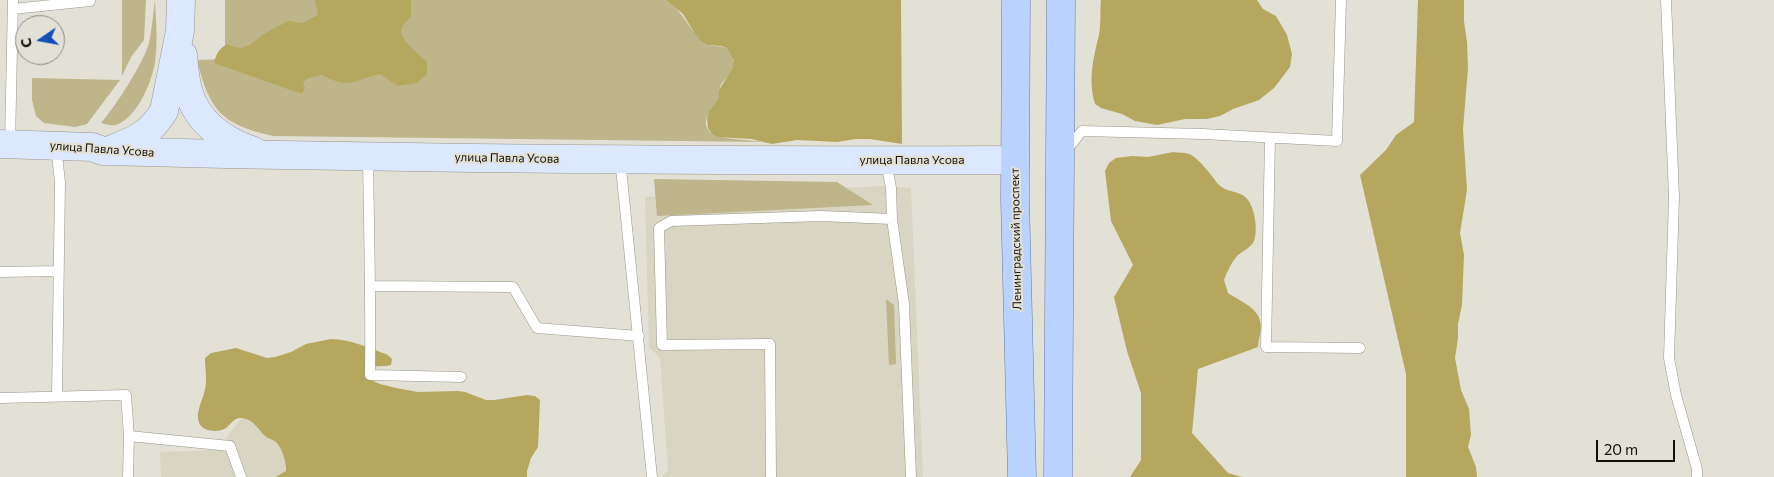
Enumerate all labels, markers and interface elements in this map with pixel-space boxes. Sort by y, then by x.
north arrow [15,15,65,65]
text: С [17,37,35,49]
street label: улица Павла Усова [49,138,155,160]
street label: улица Павла Усова [454,150,560,166]
street label: улица Павла Усова [860,153,964,167]
street label: Ленинградский проспект [1008,168,1024,310]
scale bar [1599,430,1678,462]
text: 20 m [1604,440,1638,458]

